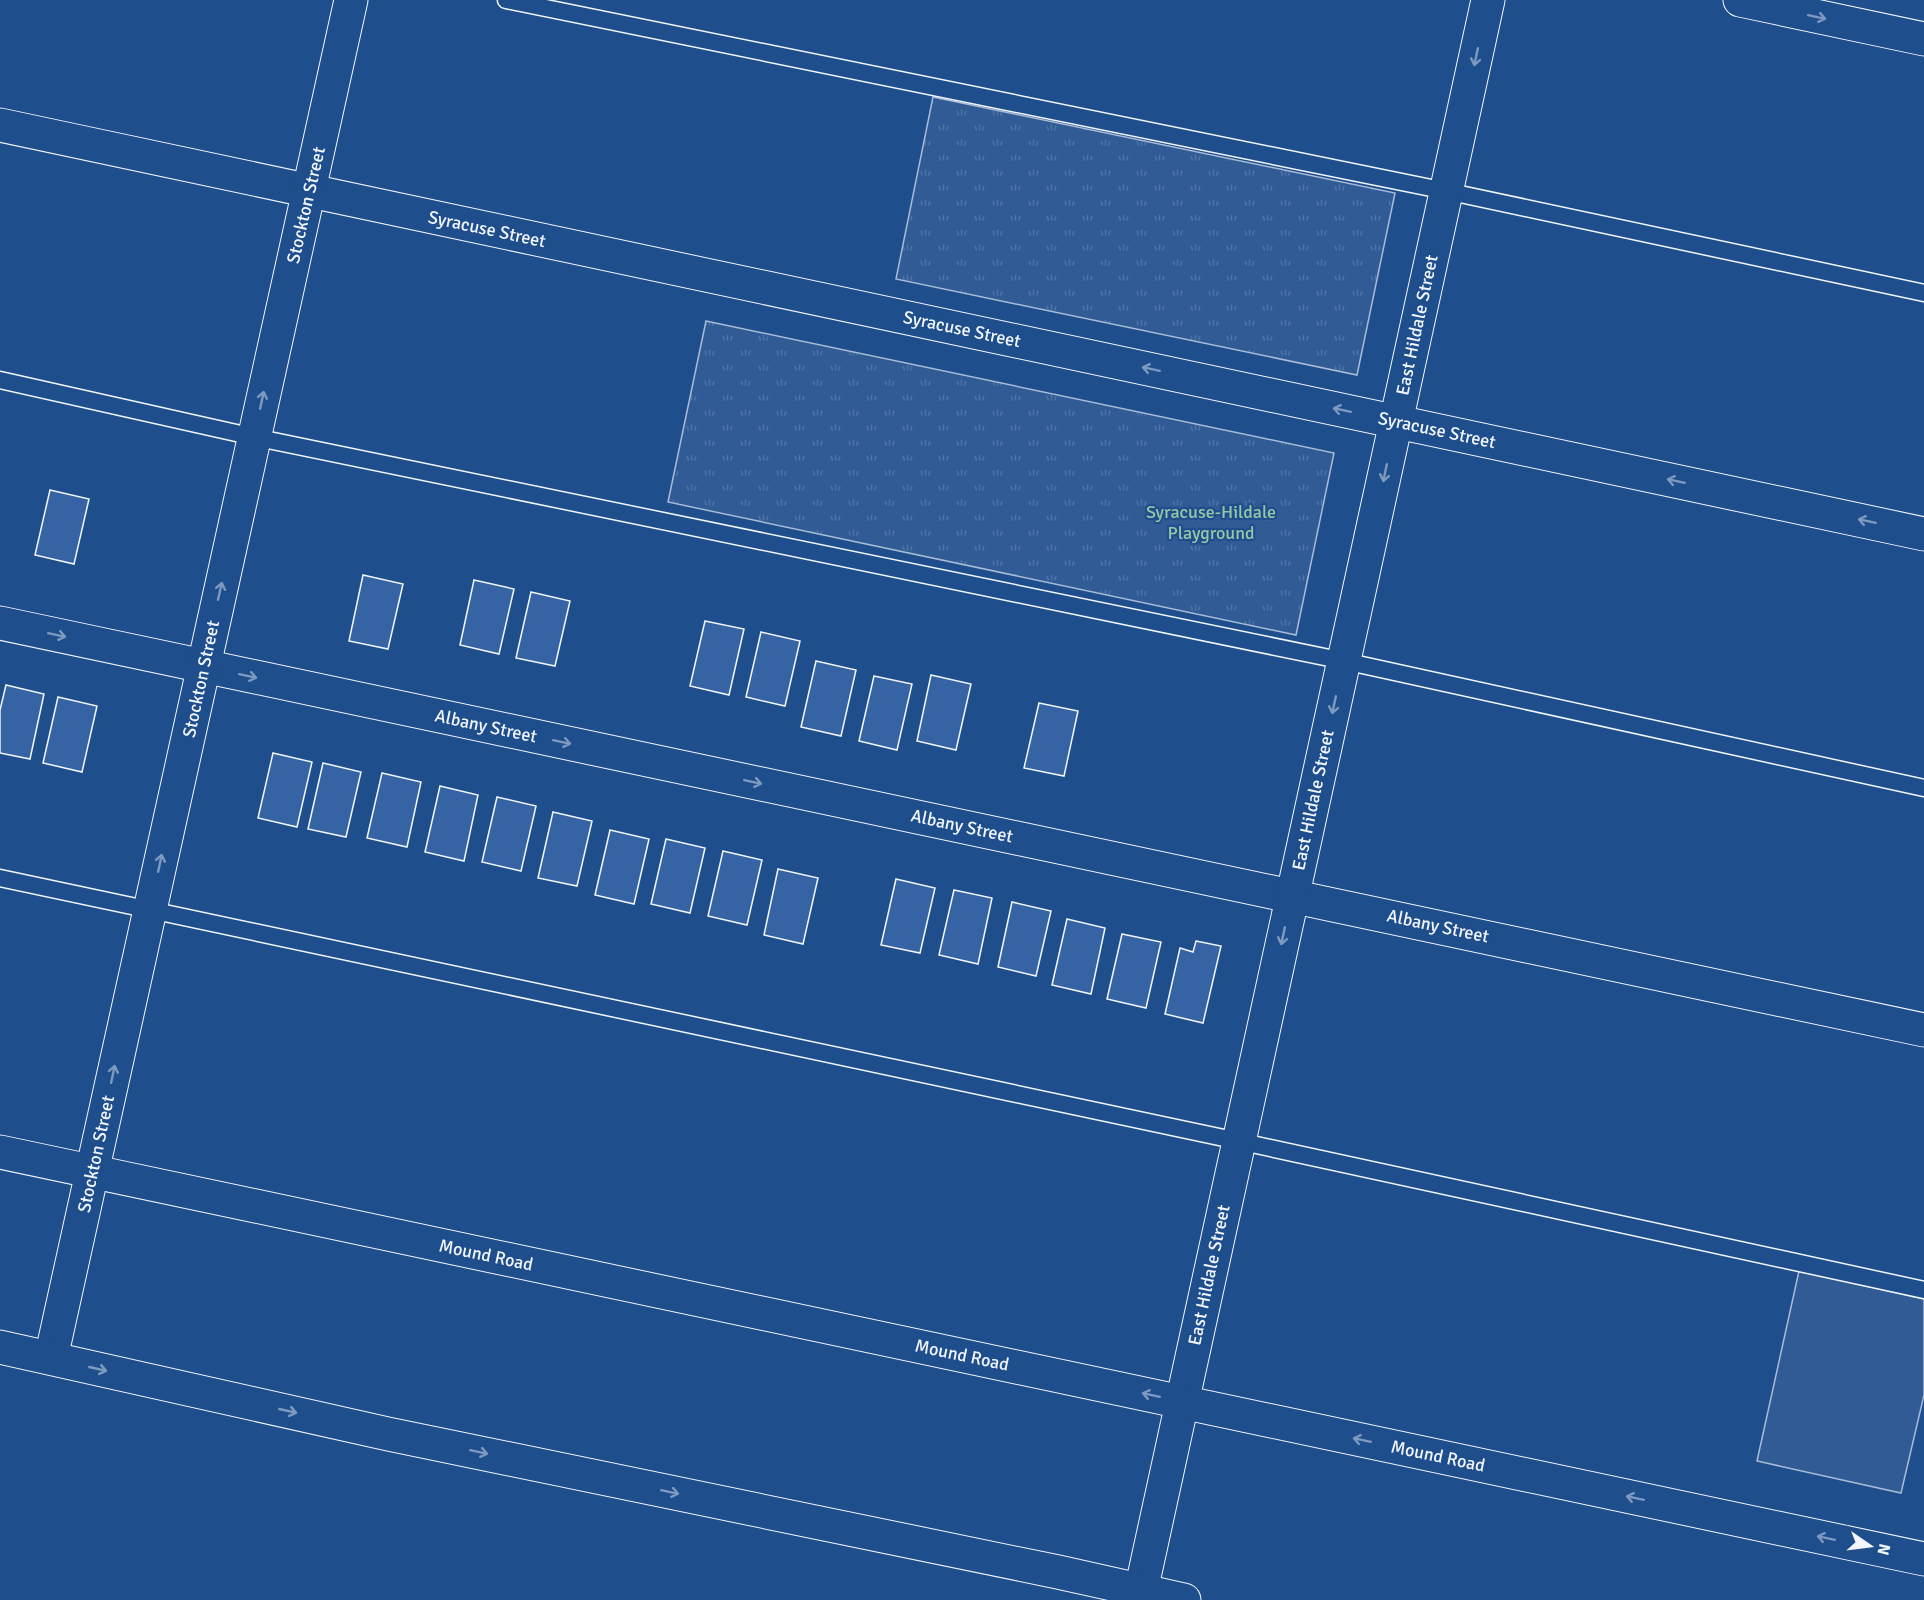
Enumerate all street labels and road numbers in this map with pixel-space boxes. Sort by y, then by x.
street label: Stockton Street [282,144,330,266]
street label: Syracuse Street [426,206,548,252]
street label: East Hildale Street [1391,253,1443,397]
street label: Syracuse Street [901,306,1023,352]
street label: Syracuse Street [1376,407,1498,453]
street label: Stockton Street [178,618,224,740]
street label: Albany Street [433,704,539,748]
street label: East Hildale Street [1287,728,1339,872]
street label: Albany Street [909,804,1015,848]
street label: Albany Street [1385,904,1491,948]
street label: Stockton Street [73,1093,119,1215]
street label: East Hildale Street [1183,1203,1235,1347]
street label: Mound Road [437,1234,535,1276]
street label: Mound Road [913,1334,1011,1376]
street label: Mound Road [1389,1435,1487,1477]

